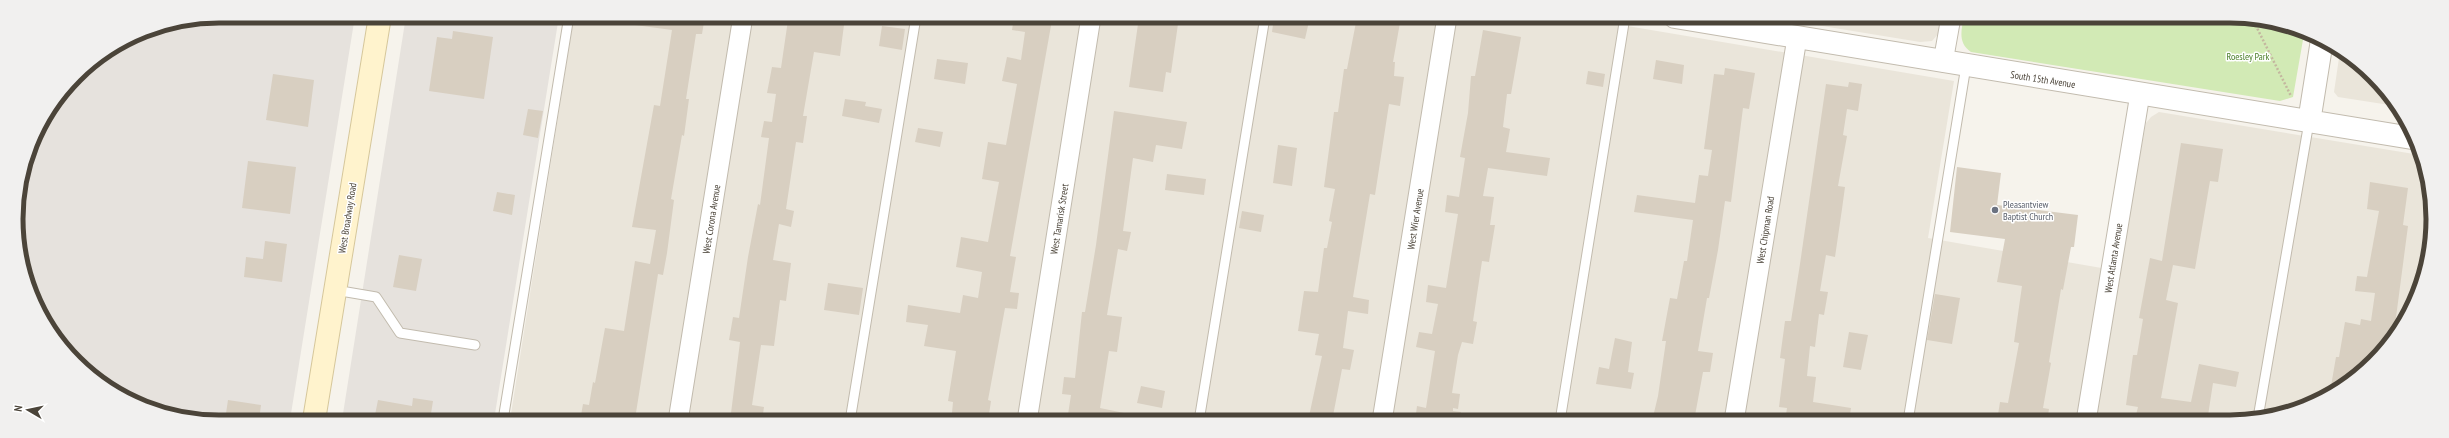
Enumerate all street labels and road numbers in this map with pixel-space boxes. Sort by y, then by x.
street label: South 15th Avenue [2010,68,2076,91]
street label: West Broadway Road [335,182,359,254]
street label: West Tamarisk Street [1047,183,1072,255]
street label: West Corona Avenue [700,184,723,255]
street label: West Wier Avenue [1404,188,1427,250]
street label: West Chipman Road [1754,195,1777,265]
street label: West Atlanta Avenue [2102,222,2125,294]

